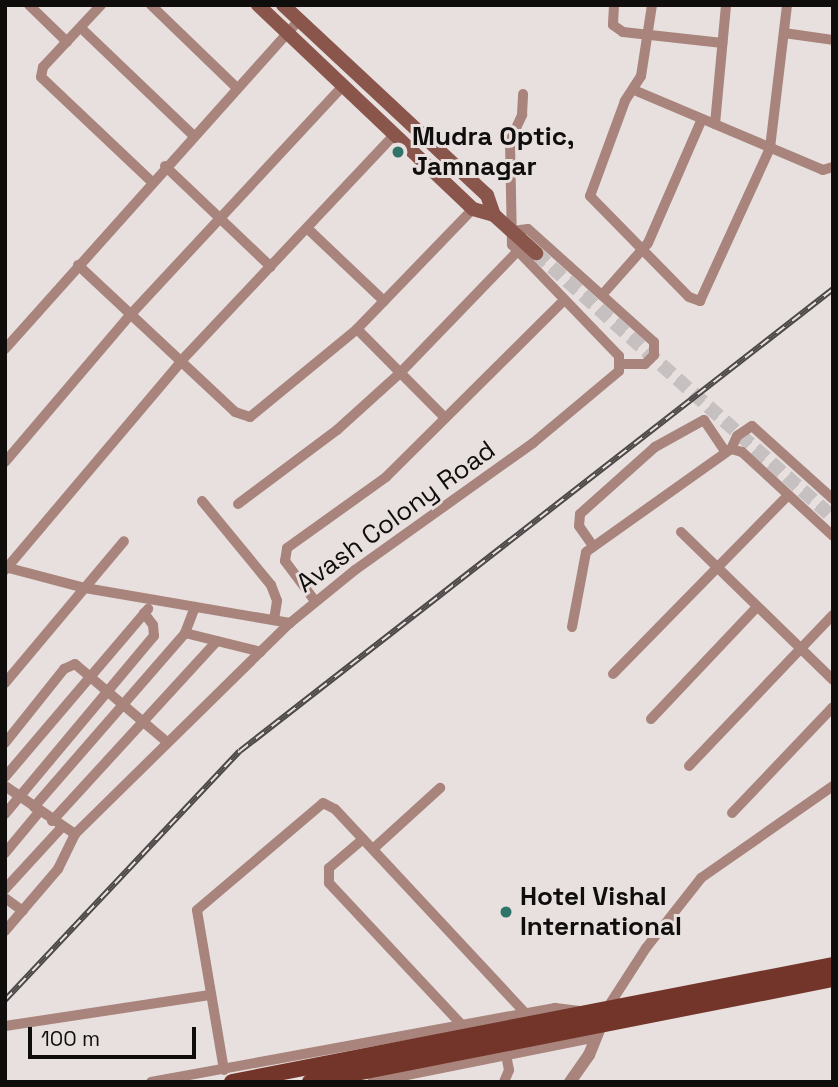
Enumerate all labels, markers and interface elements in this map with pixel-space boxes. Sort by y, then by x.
place label: Mudra Optic, Jamnagar [412,121,574,182]
marker: Mudra Optic, Jamnagar [390,144,406,160]
street label: Avash Colony Road [291,434,501,600]
place label: Hotel Vishal International [520,881,682,942]
marker: Hotel Vishal International [498,904,514,920]
scale bar [32,1014,200,1058]
text: 100 m [41,1025,100,1052]

